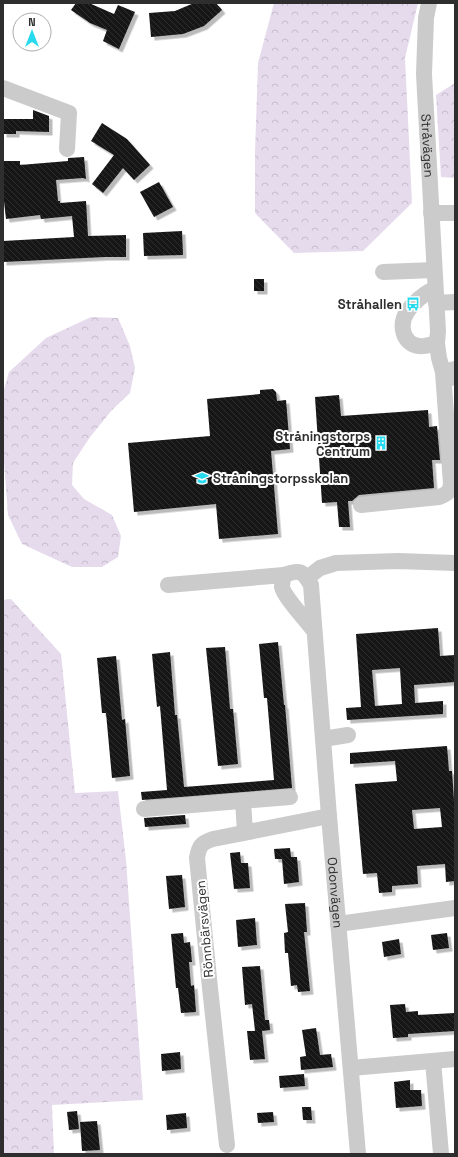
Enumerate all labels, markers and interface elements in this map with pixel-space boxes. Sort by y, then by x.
north arrow [12,12,52,52]
text: N [28,15,36,29]
street label: Stråvägen [417,113,438,178]
place label: Stråhallen [338,296,402,313]
bus stop icon: Stråhallen [405,296,421,312]
place label: Stråningstorps Centrum [275,428,370,460]
building icon: Stråningstorps Centrum [373,435,389,451]
school or university icon: Stråningstorpsskolan [194,470,210,486]
place label: Stråningstorpsskolan [213,470,348,487]
street label: Odonvägen [324,856,347,929]
street label: Rönnbärsvägen [192,880,217,978]

